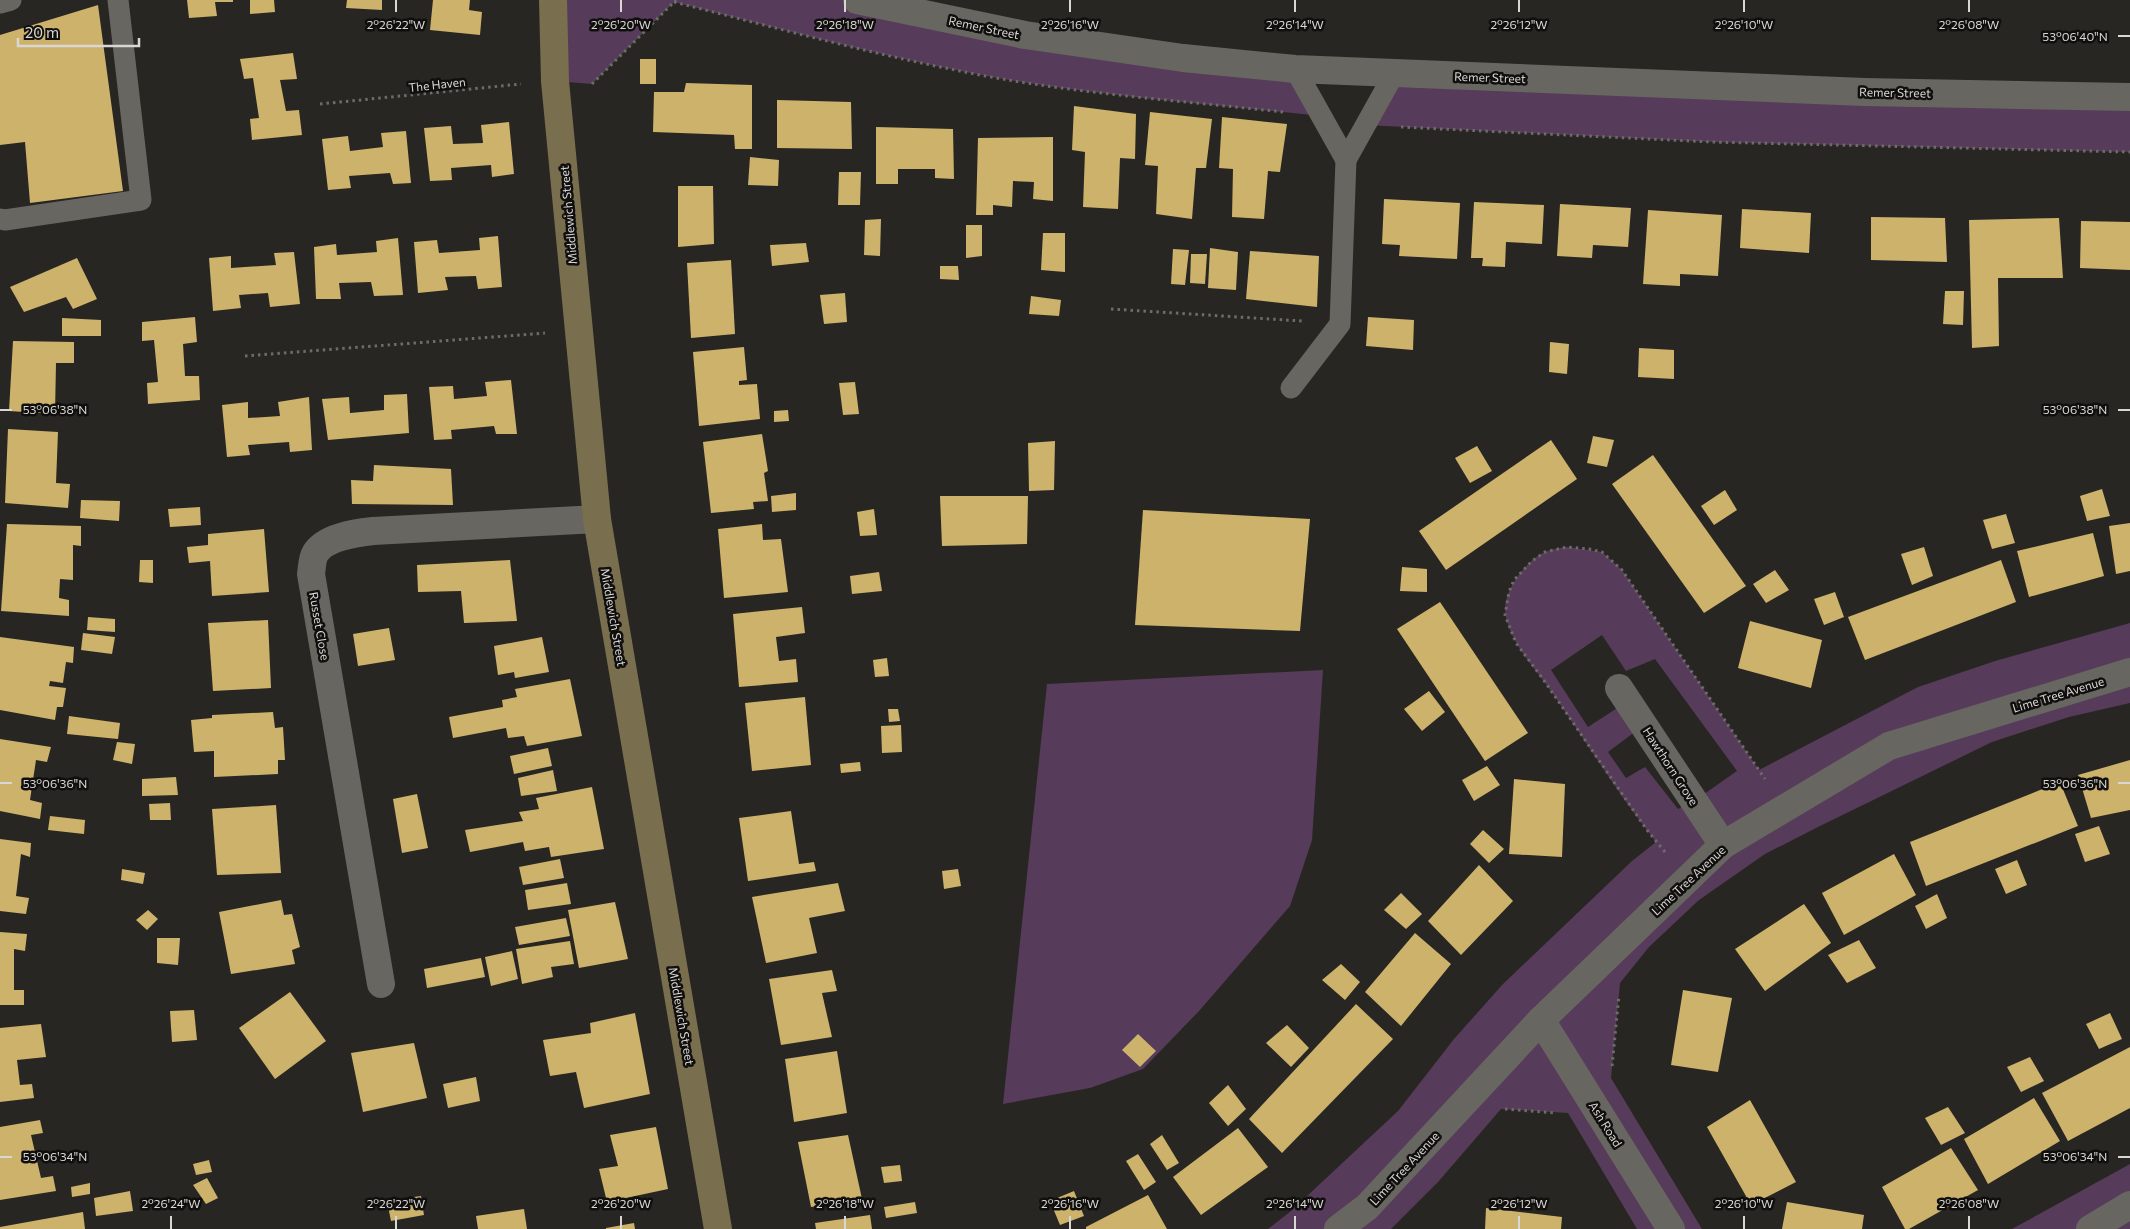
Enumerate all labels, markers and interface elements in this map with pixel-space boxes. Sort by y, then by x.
street label: Remer Street [947,13,1021,41]
scale bar [18,15,139,47]
text: 2°26'22"W [367,17,425,31]
text: 2°26'20"W [591,17,651,31]
text: 2°26'18"W [816,17,874,31]
text: 2°26'16"W [1041,17,1099,31]
text: 2°26'14"W [1266,17,1324,31]
text: 2°26'12"W [1490,17,1548,31]
text: 2°26'10"W [1715,17,1773,31]
text: 2°26'08"W [1939,17,1999,31]
text: 20 m [25,23,59,41]
text: 53°06'40"N [2042,29,2108,43]
street label: Remer Street [1454,69,1526,85]
street label: The Haven [408,74,466,94]
street label: Remer Street [1859,84,1931,100]
street label: Middlewich Street [557,165,579,265]
text: 53°06'38"N [23,402,87,416]
text: 53°06'38"N [2043,402,2107,416]
street label: Middlewich Street [598,567,630,667]
street label: Russet Close [307,591,333,661]
street label: Lime Tree Avenue [2010,673,2106,715]
street label: Hawthorn Grove [1641,724,1701,808]
text: 53°06'36"N [23,776,87,790]
text: 53°06'36"N [2043,776,2107,790]
street label: Lime Tree Avenue [1648,842,1728,918]
street label: Middlewich Street [666,966,698,1066]
street label: Ash Road [1587,1099,1625,1149]
street label: Lime Tree Avenue [1366,1128,1442,1208]
text: 53°06'34"N [23,1149,87,1163]
text: 53°06'34"N [2043,1149,2107,1163]
text: 2°26'24"W [141,1196,201,1210]
text: 2°26'22"W [367,1196,425,1210]
text: 2°26'20"W [591,1196,651,1210]
text: 2°26'18"W [816,1196,874,1210]
text: 2°26'16"W [1041,1196,1099,1210]
text: 2°26'14"W [1266,1196,1324,1210]
text: 2°26'12"W [1490,1196,1548,1210]
text: 2°26'10"W [1715,1196,1773,1210]
text: 2°26'08"W [1939,1196,1999,1210]

